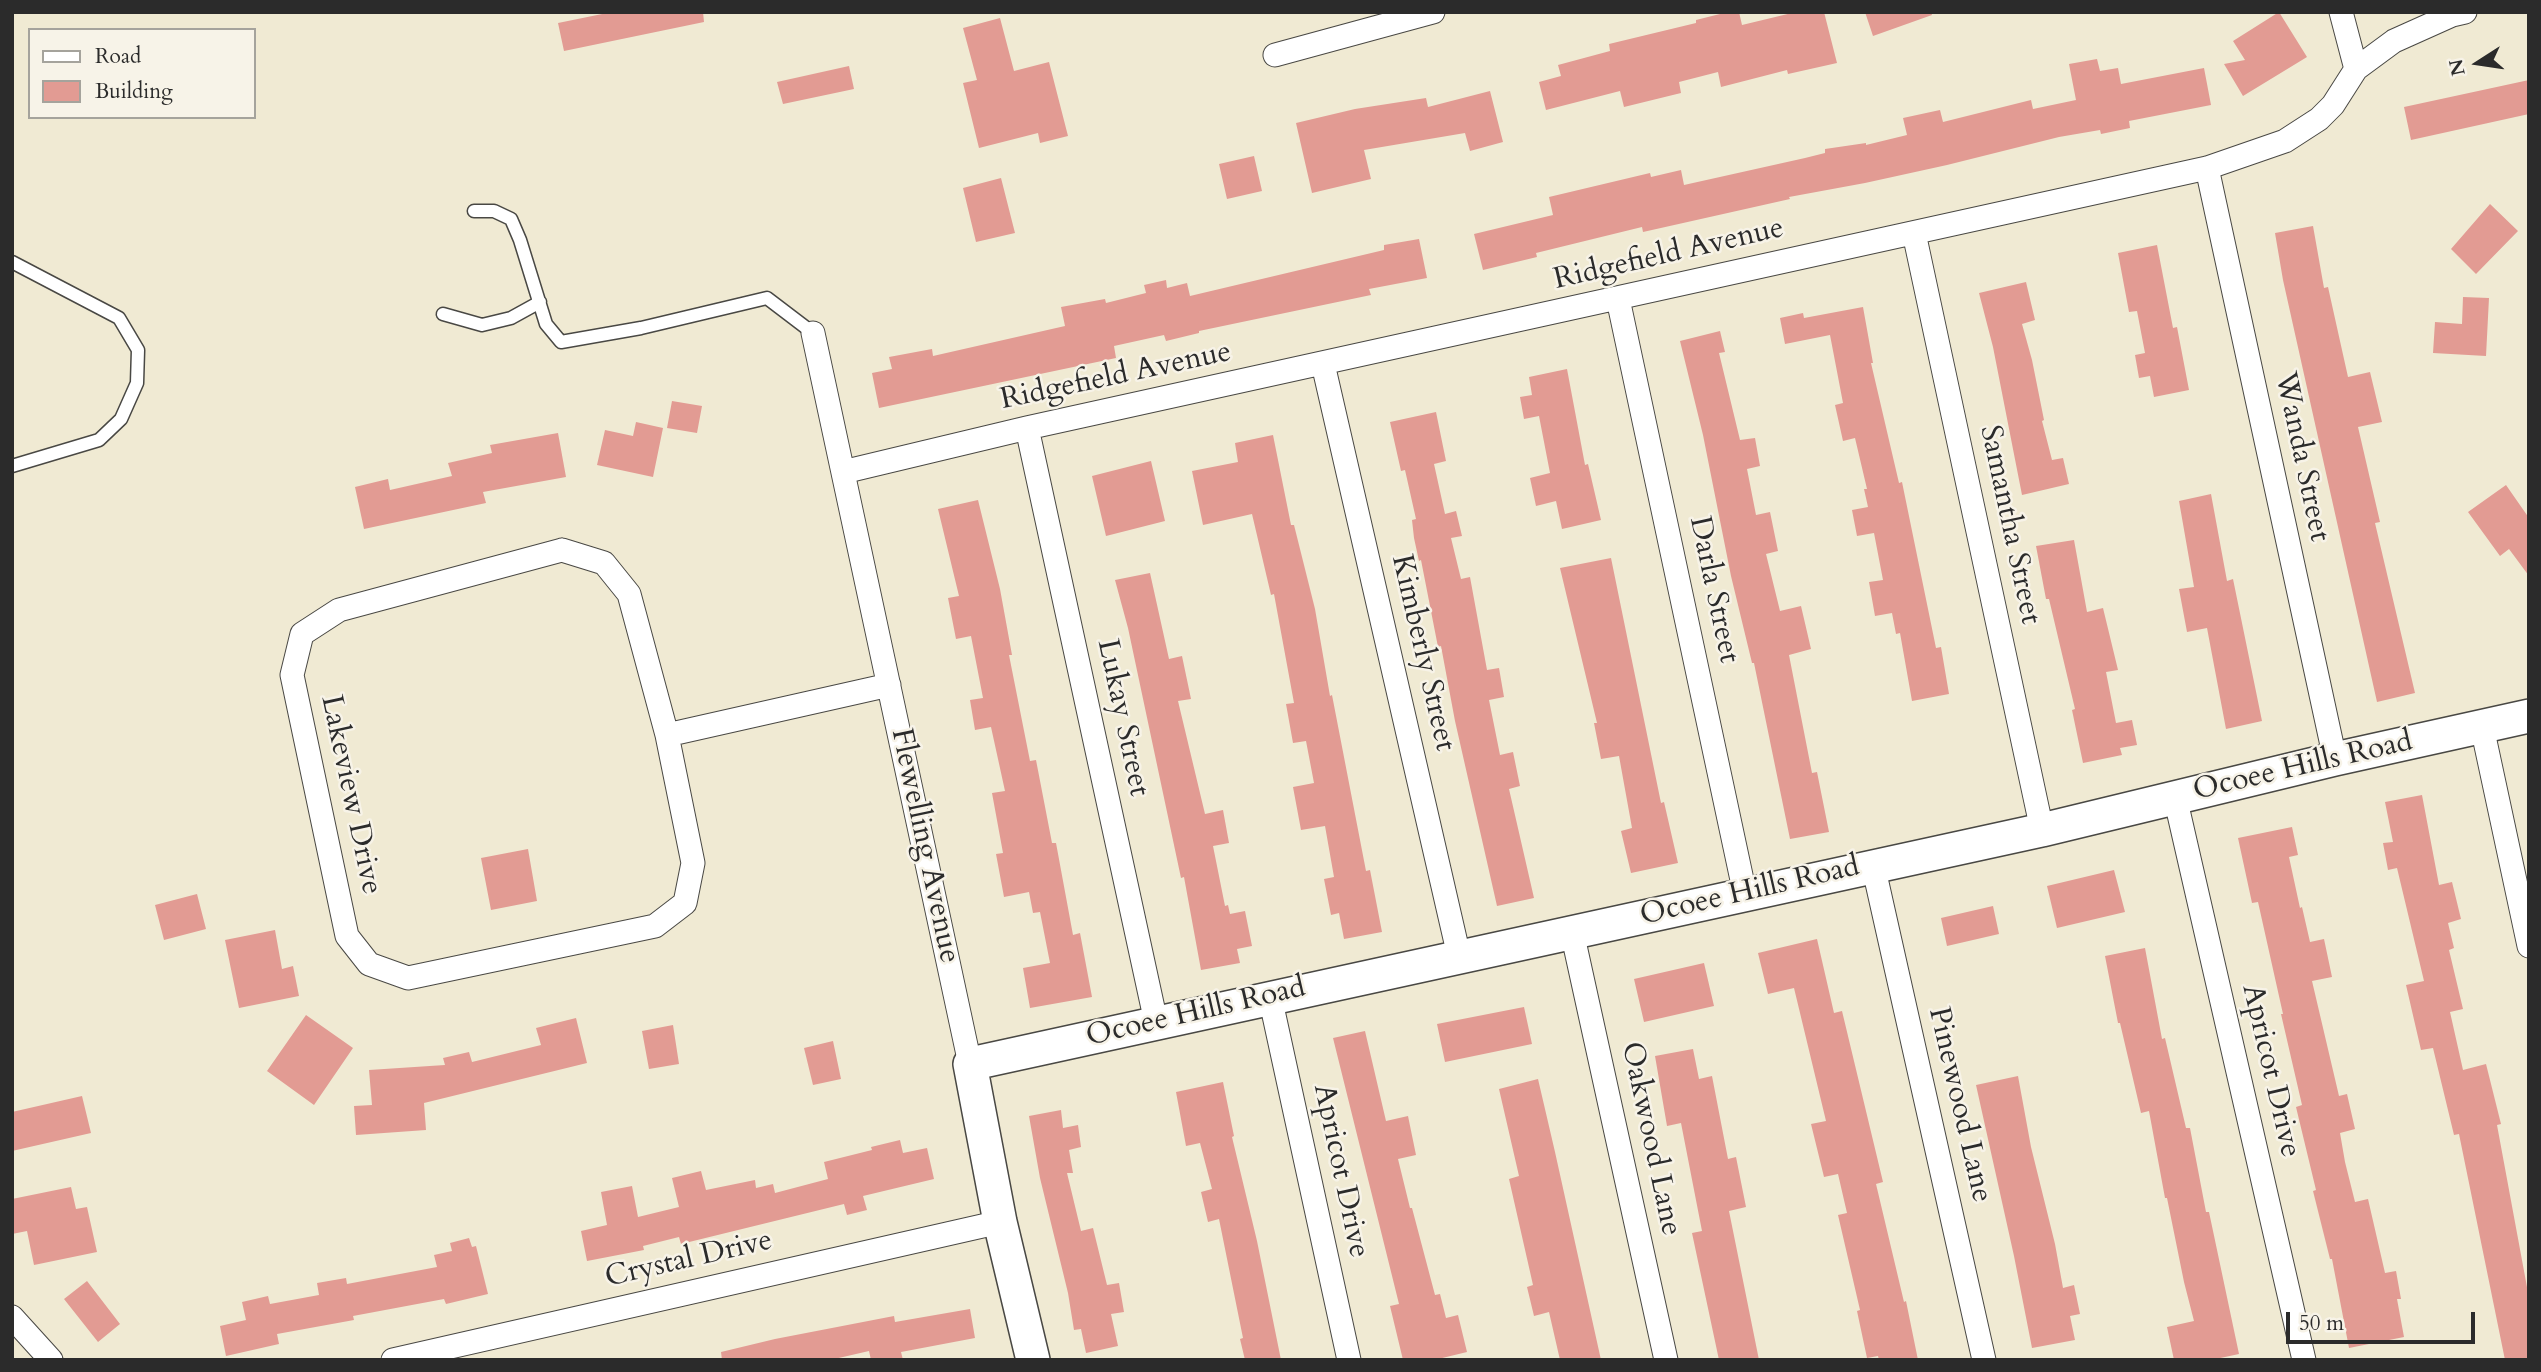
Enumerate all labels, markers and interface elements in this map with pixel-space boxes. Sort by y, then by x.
legend [28,28,256,119]
north arrow [2443,28,2513,98]
text: Road [95,42,141,71]
text: N [2443,57,2472,78]
text: Building [95,77,173,106]
street label: Ridgefield Avenue [1550,211,1788,299]
street label: Ridgefield Avenue [997,335,1235,419]
street label: Wanda Street [2265,369,2337,545]
street label: Samantha Street [1970,422,2048,628]
street label: Darla Street [1680,513,1746,667]
street label: Kimberly Street [1382,551,1462,755]
street label: Lukay Street [1088,636,1156,800]
street label: Lakeview Drive [311,692,389,898]
street label: Ocoee Hills Road [2190,724,2416,810]
street label: Flewelling Avenue [882,725,966,967]
street label: Ocoee Hills Road [1637,849,1863,935]
street label: Ocoee Hills Road [1083,970,1309,1056]
street label: Apricot Drive [2233,981,2307,1161]
street label: Pinewood Lane [1919,1004,1999,1206]
street label: Oakwood Lane [1612,1039,1688,1239]
street label: Apricot Drive [1304,1081,1376,1261]
street label: Crystal Drive [602,1223,776,1297]
scale bar [2289,1298,2478,1342]
text: 50 m [2299,1309,2344,1338]

